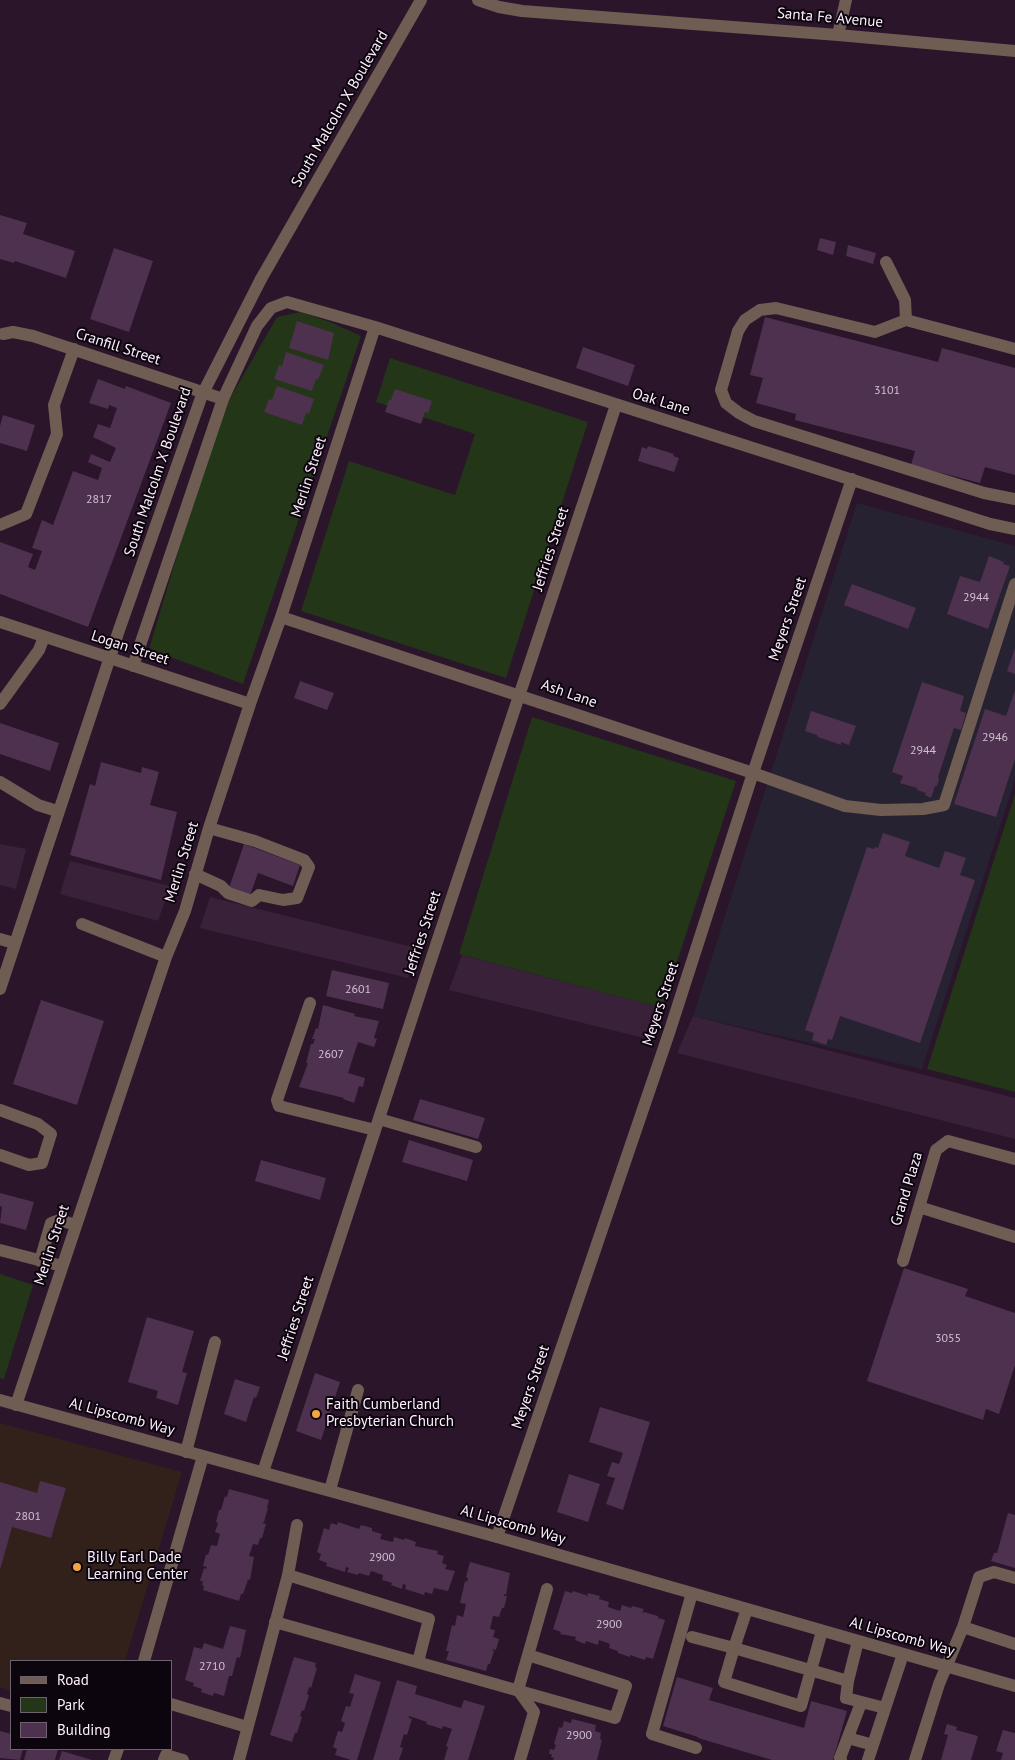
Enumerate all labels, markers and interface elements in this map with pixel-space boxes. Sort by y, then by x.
street label: Santa Fe Avenue [776,4,884,32]
street label: South Malcolm X Boulevard [288,28,392,190]
street label: Cranfill Street [73,325,163,369]
house number: 3101 [874,384,900,398]
street label: South Malcolm X Boulevard [121,385,195,559]
street label: Oak Lane [630,385,692,419]
street label: Merlin Street [288,435,330,519]
house number: 2817 [86,493,112,507]
street label: Jeffries Street [529,505,573,593]
street label: Meyers Street [765,575,811,663]
house number: 2944 [963,591,989,605]
street label: Logan Street [89,627,171,669]
street label: Ash Lane [539,676,599,712]
house number: 2946 [982,731,1008,745]
house number: 2944 [910,744,936,758]
street label: Merlin Street [161,819,203,905]
street label: Jeffries Street [401,889,445,977]
street label: Meyers Street [639,960,683,1048]
house number: 2601 [345,983,371,997]
house number: 2607 [318,1048,344,1062]
street label: Grand Plaza [887,1150,927,1228]
street label: Merlin Street [31,1203,73,1287]
street label: Jeffries Street [274,1274,318,1362]
house number: 3055 [935,1332,961,1346]
street label: Meyers Street [508,1343,554,1431]
street label: Al Lipscomb Way [67,1394,177,1440]
place label: Faith Cumberland Presbyterian Church [326,1396,454,1431]
marker: Faith Cumberland Presbyterian Church [310,1408,322,1420]
street label: Al Lipscomb Way [458,1501,568,1549]
house number: 2801 [15,1510,41,1524]
place label: Billy Earl Dade Learning Center [87,1549,188,1584]
house number: 2900 [369,1551,395,1565]
marker: Billy Earl Dade Learning Center [71,1561,83,1573]
street label: Al Lipscomb Way [847,1613,957,1661]
house number: 2900 [596,1618,622,1632]
legend [10,1660,172,1750]
house number: 2710 [199,1660,225,1674]
text: Road [57,1670,89,1689]
text: Park [57,1695,85,1714]
text: Building [57,1720,111,1739]
house number: 2900 [566,1729,592,1743]

